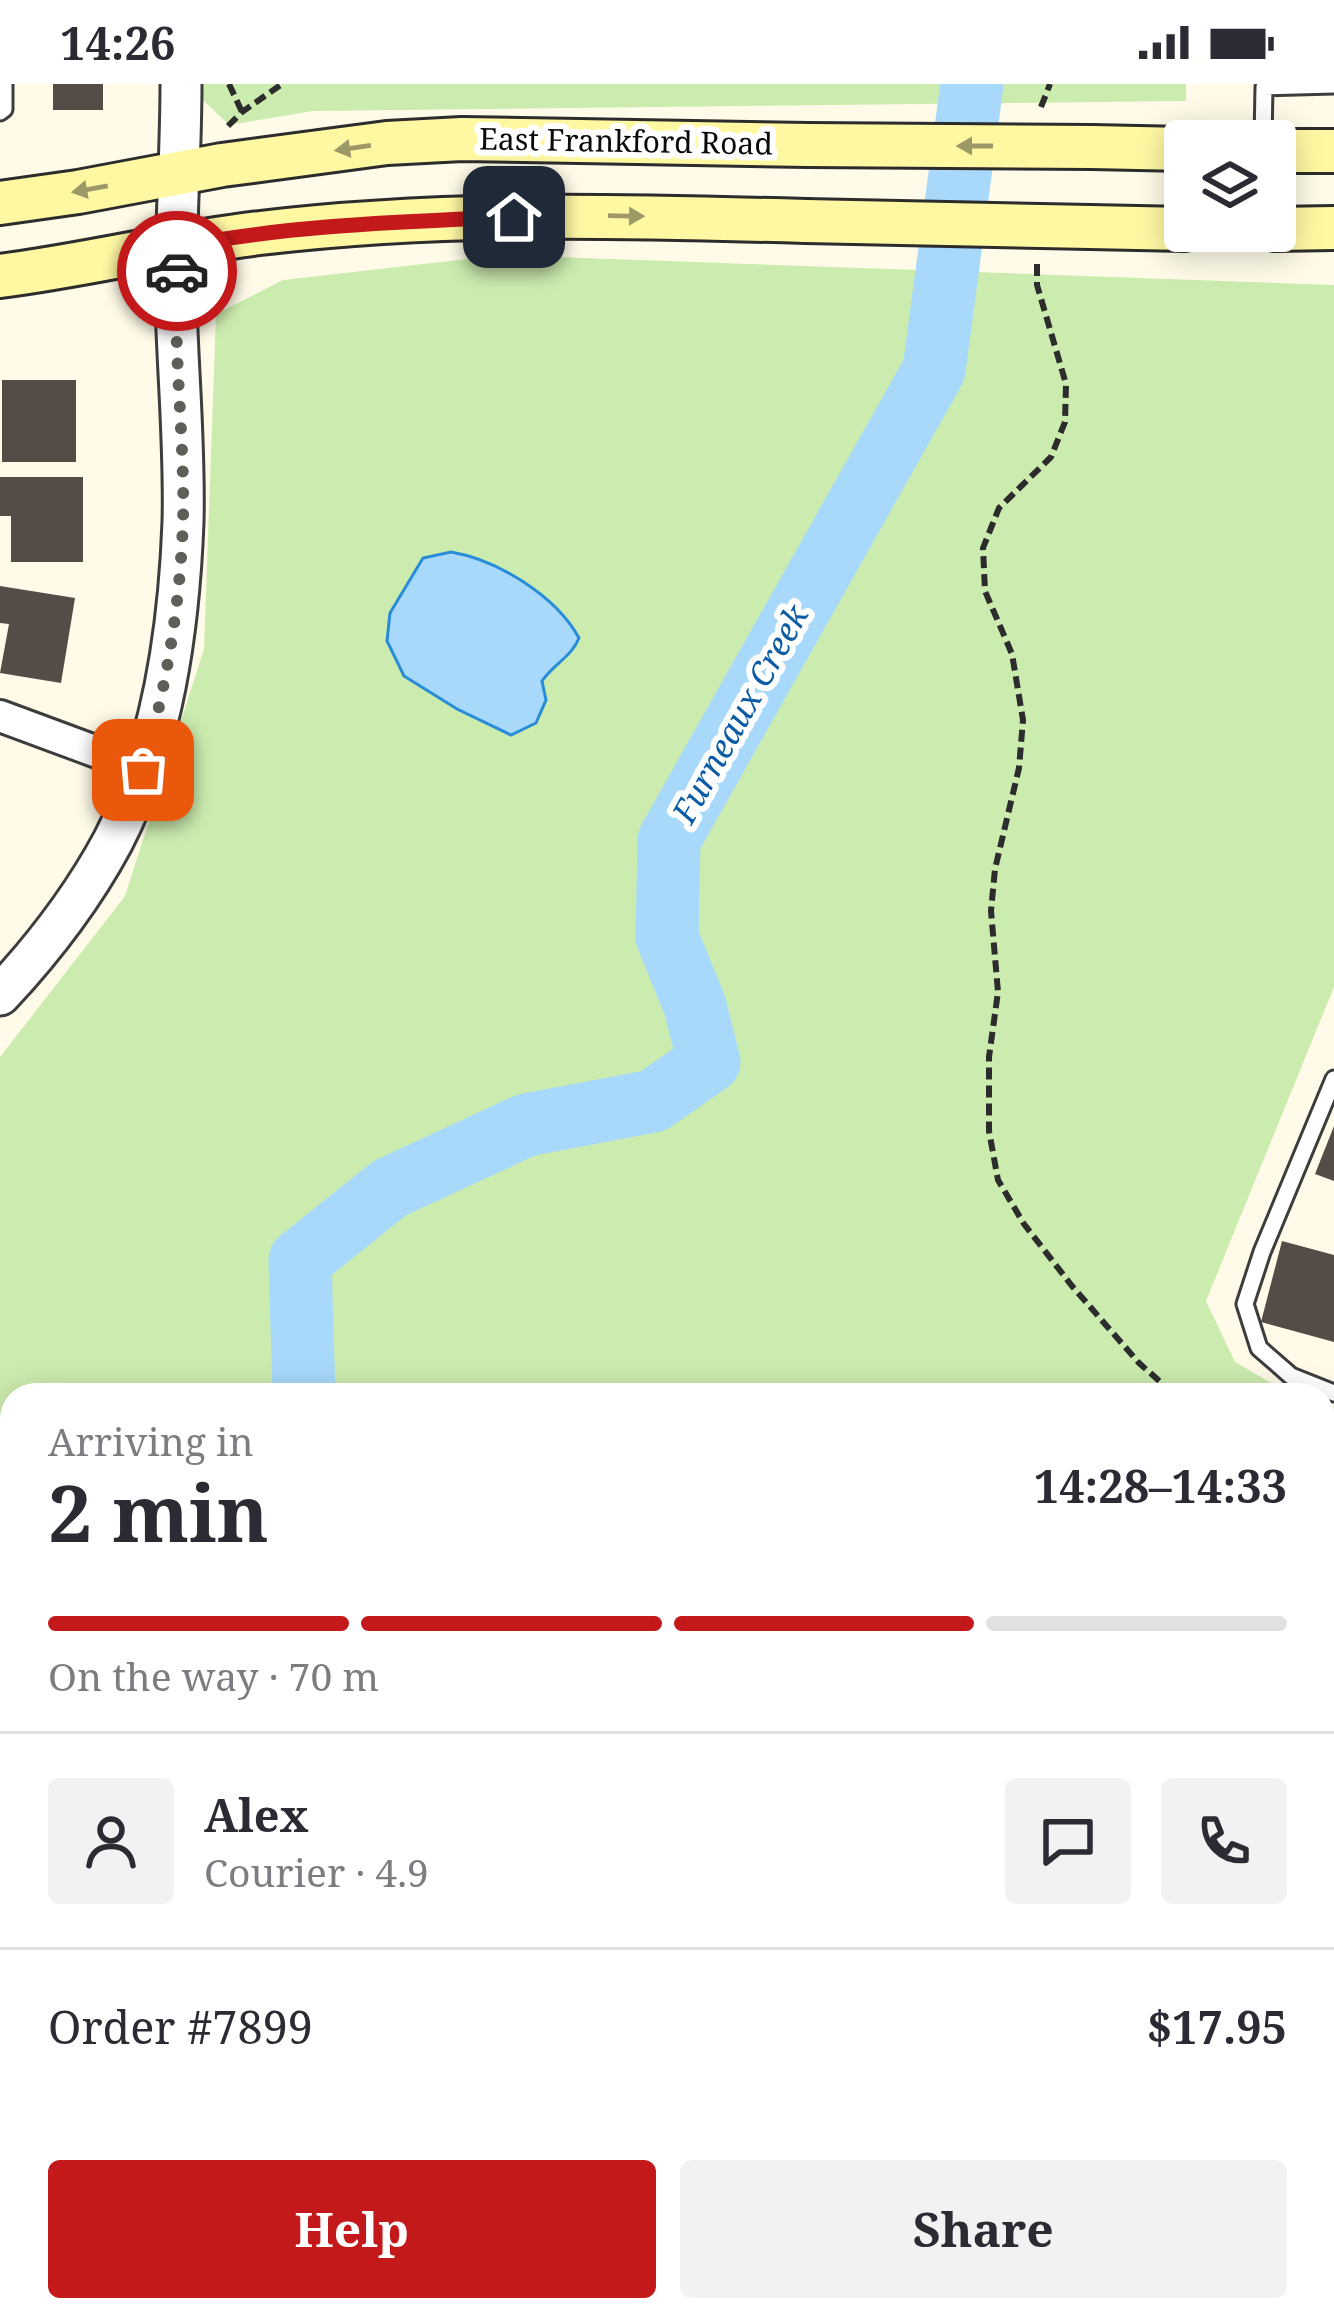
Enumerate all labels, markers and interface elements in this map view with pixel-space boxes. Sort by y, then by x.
text: 14:26 [60,12,175,73]
street label: East Frankford Road [479,117,773,164]
map controls [1164,120,1296,252]
button: layers [1164,120,1296,252]
one-way arrow [955,137,993,156]
one-way arrow [334,139,371,158]
pin [463,166,565,268]
one-way arrow [71,181,109,199]
icon: home [481,184,547,250]
one-way arrow [608,207,646,226]
courier [117,211,237,331]
icon: car [144,238,210,304]
water label: Furneaux Creek [660,596,819,832]
pin [92,719,194,821]
icon: bag [110,737,176,803]
text: Arriving in [48,1414,254,1467]
text: 14:28–14:33 [1034,1455,1287,1516]
text: 2 min [48,1459,269,1565]
text: On the way · 70 m [48,1649,379,1702]
button: person [48,1778,174,1904]
button: chat [1005,1778,1131,1904]
button: phone [1161,1778,1287,1904]
text: Alex [204,1784,309,1845]
text: Courier · 4.9 [204,1845,429,1898]
text: Order #7899 [48,1996,313,2057]
text: $17.95 [1147,1996,1287,2057]
button: Help [48,2160,656,2298]
button: Share [680,2160,1287,2298]

